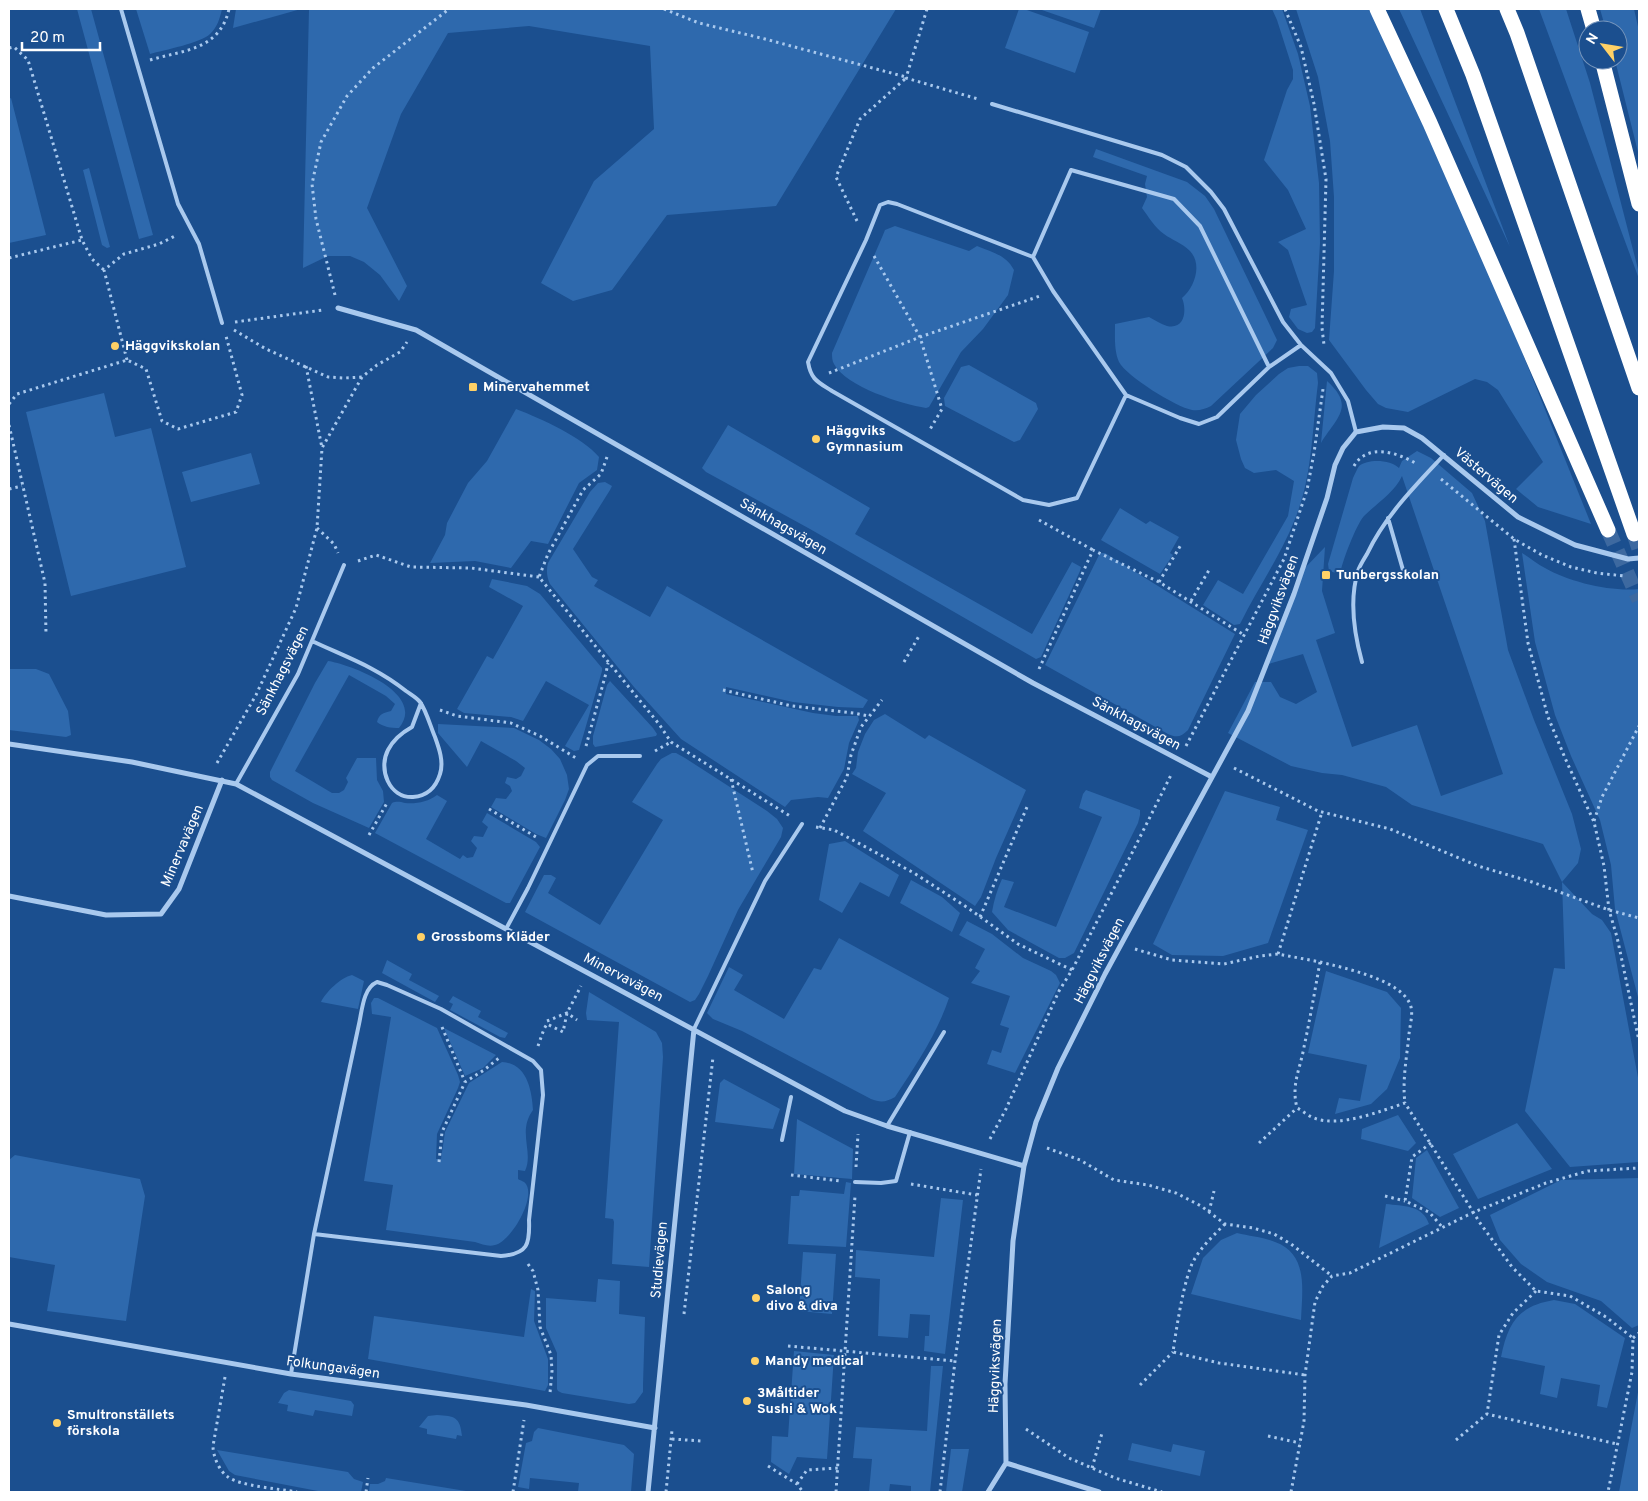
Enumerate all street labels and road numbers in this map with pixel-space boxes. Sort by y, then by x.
street label: Västervägen [1451,444,1521,508]
street label: Sänkhagsvägen [736,495,830,559]
street label: Häggviksvägen [1255,553,1303,647]
street label: Sänkhagsvägen [253,623,313,719]
street label: Sänkhagsvägen [1089,693,1183,755]
street label: Minervavägen [158,802,208,890]
street label: Häggviksvägen [1071,915,1129,1007]
street label: Minervavägen [580,950,666,1006]
street label: Studievägen [648,1221,672,1299]
street label: Häggviksvägen [986,1319,1006,1413]
street label: Folkungavägen [285,1353,381,1383]

